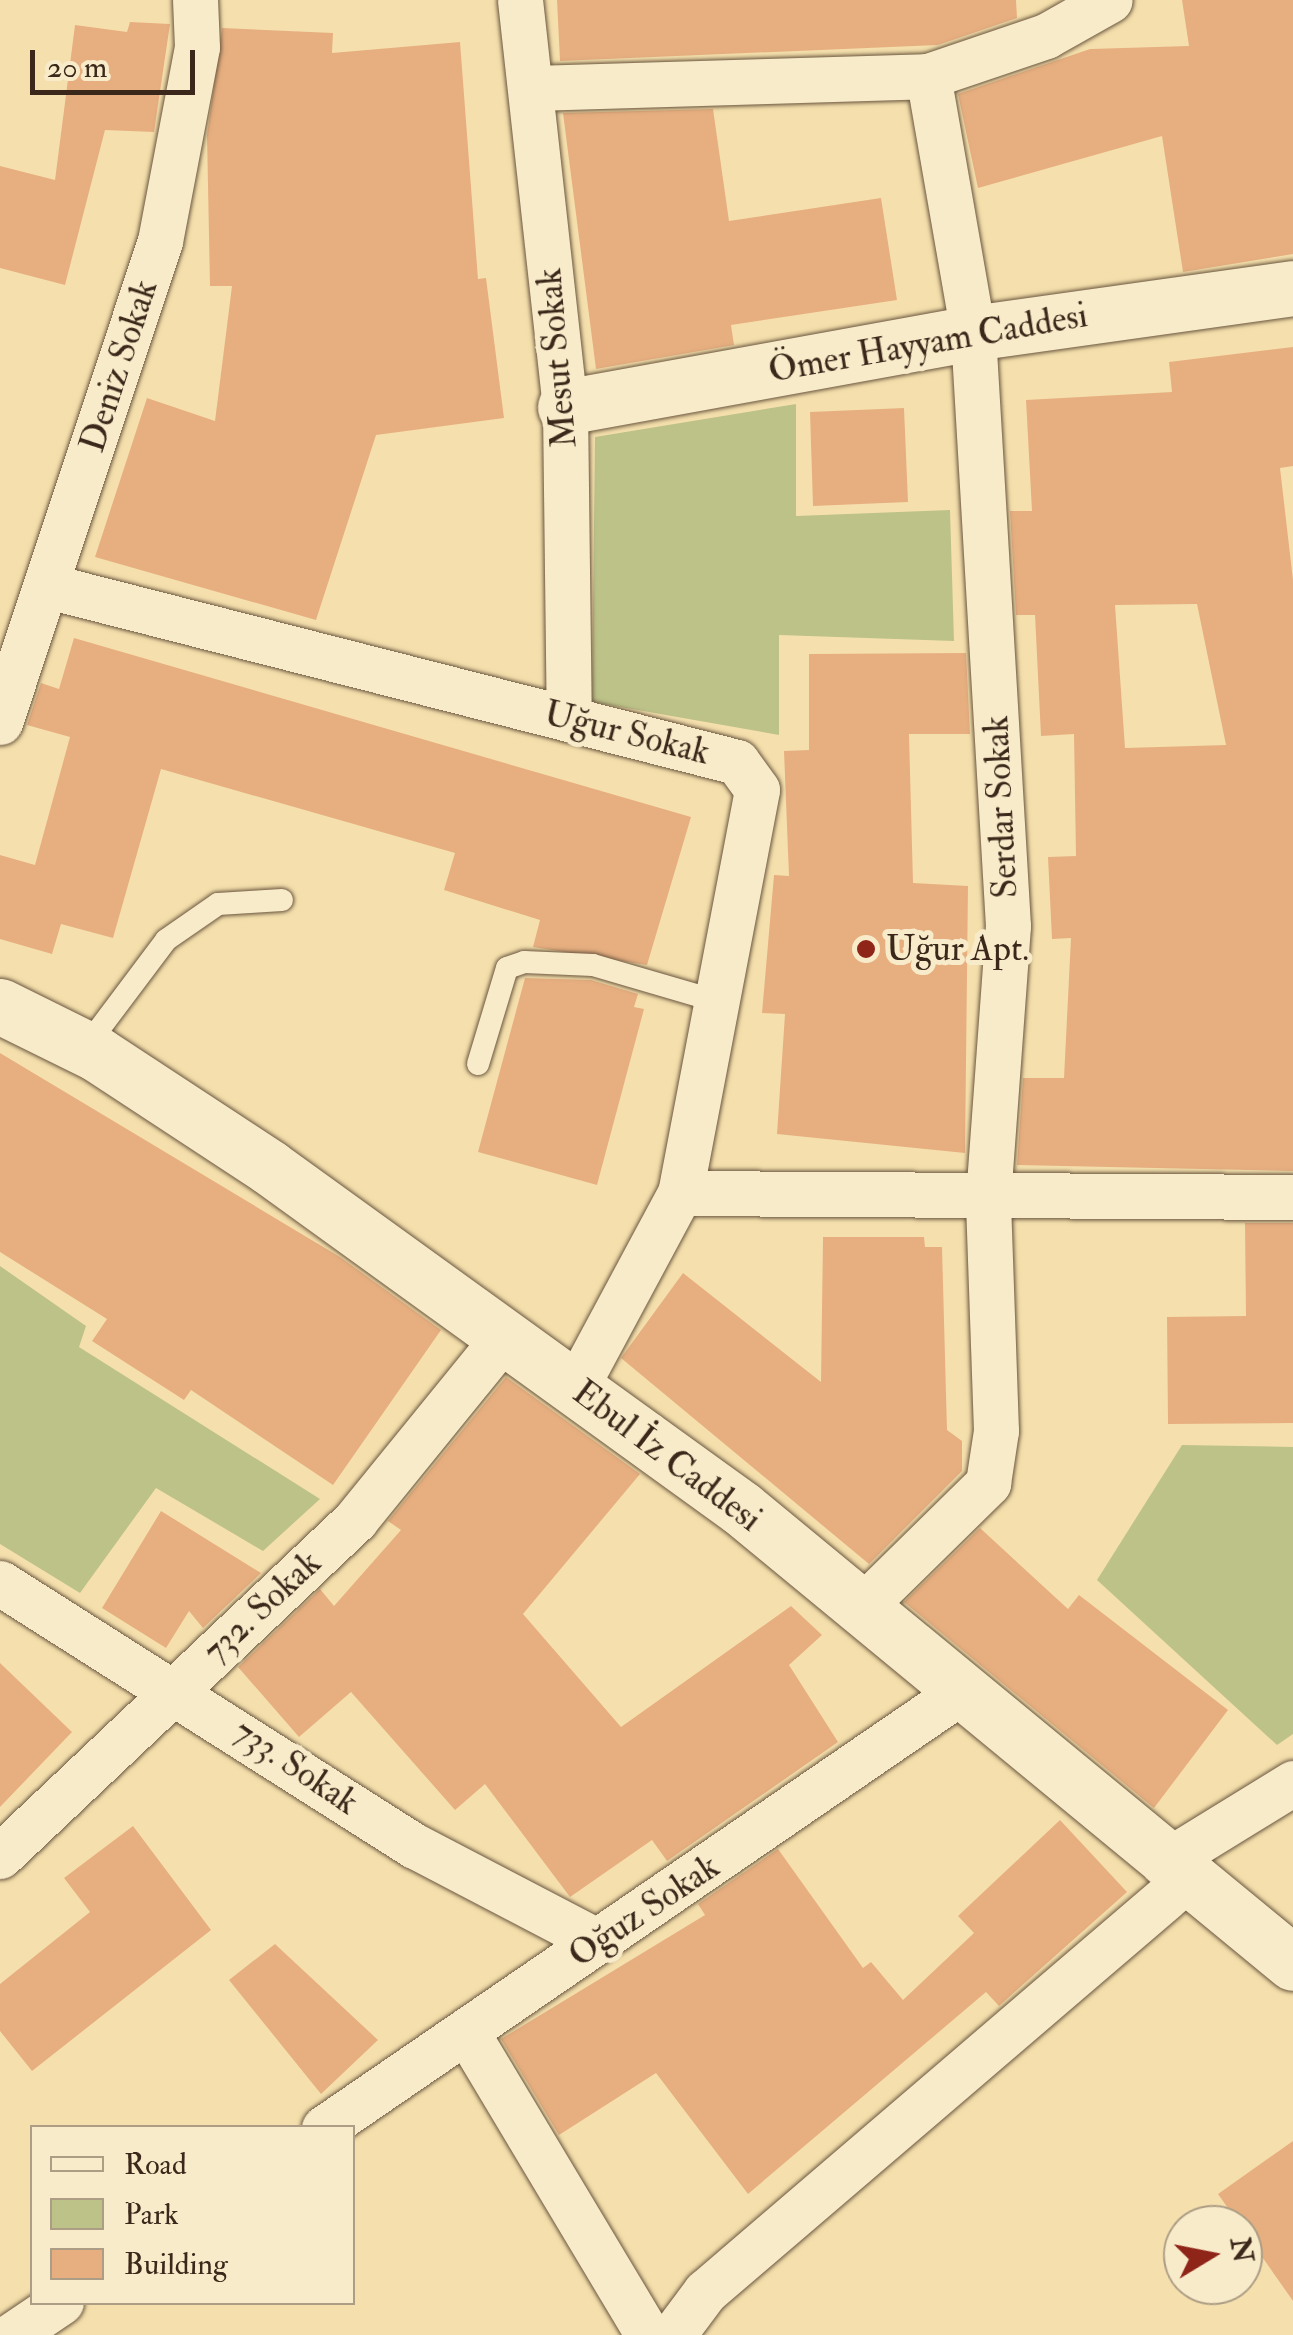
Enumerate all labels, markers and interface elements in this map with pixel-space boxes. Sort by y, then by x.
scale bar [35,30,200,92]
text: 20 m [47,49,107,86]
street label: Mesut Sokak [528,266,586,450]
street label: Deniz Sokak [71,275,167,457]
street label: Ömer Hayyam Caddesi [765,294,1091,392]
street label: Uğur Sokak [540,692,714,774]
street label: Serdar Sokak [975,715,1027,899]
place label: Uğur Apt. [886,928,1029,970]
marker: Uğur Apt. [855,938,877,960]
street label: Ebul İz Caddesi [564,1371,770,1541]
street label: 732. Sokak [195,1542,329,1672]
street label: 733. Sokak [226,1710,366,1824]
street label: Oğuz Sokak [561,1846,727,1976]
legend [30,2125,355,2305]
text: Road [124,2146,187,2183]
text: Park [124,2196,179,2233]
north arrow [1163,2205,1263,2305]
text: N [1222,2235,1260,2265]
text: Building [124,2246,228,2283]

